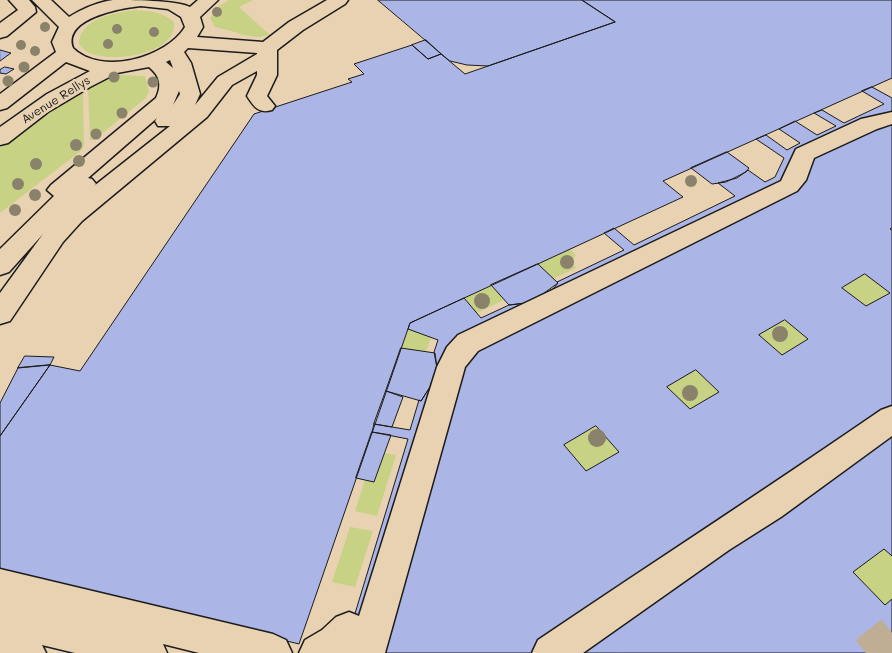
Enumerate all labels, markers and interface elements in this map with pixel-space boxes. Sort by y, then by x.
street label: Avenue Rellys [19,73,93,127]

